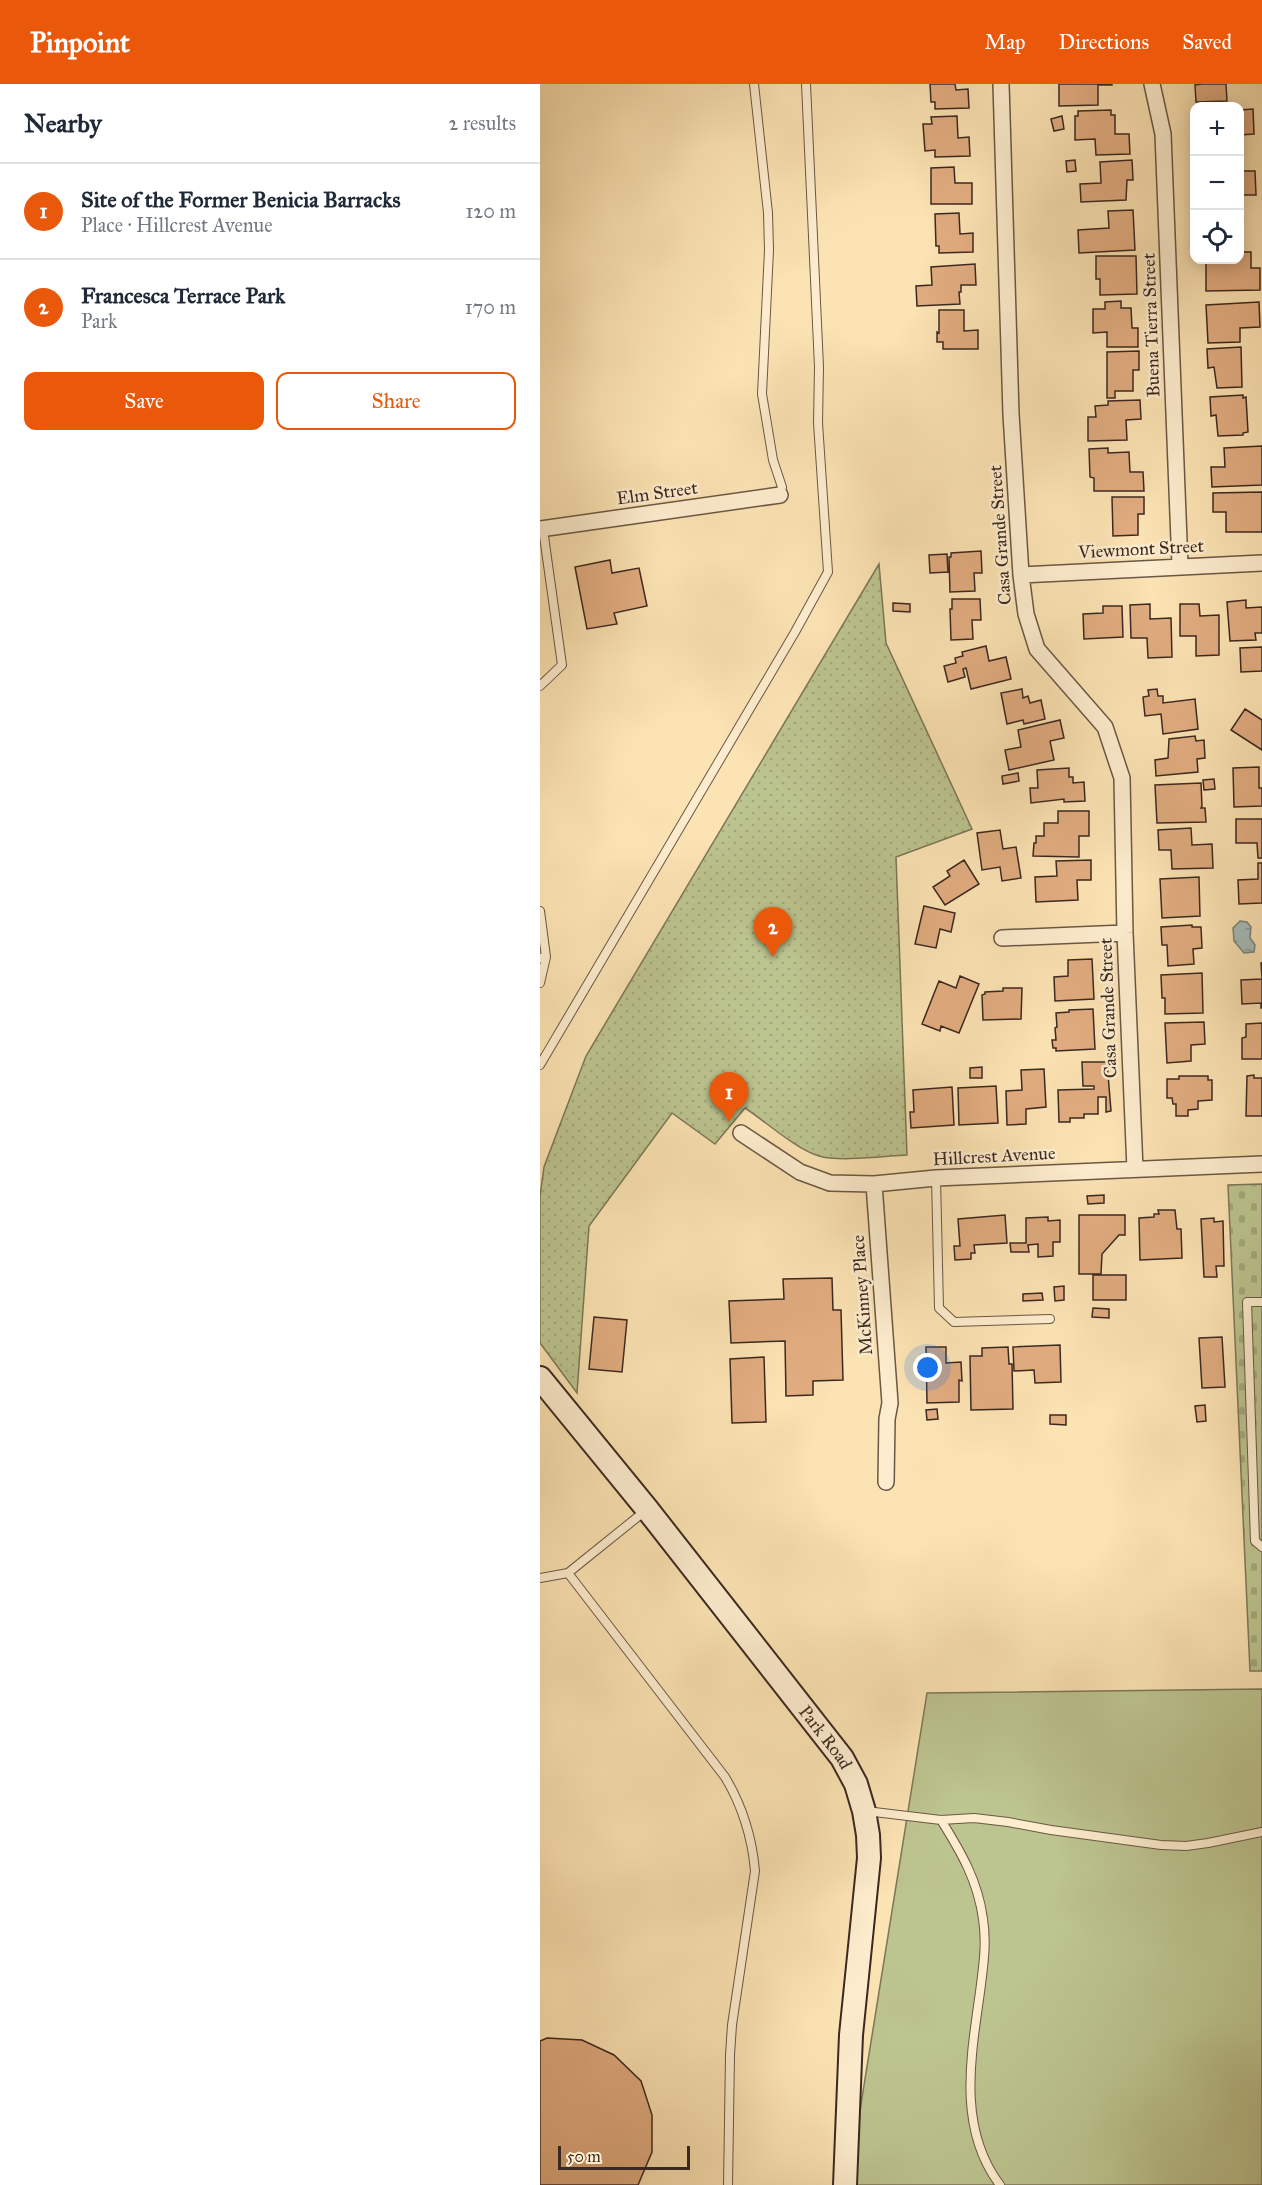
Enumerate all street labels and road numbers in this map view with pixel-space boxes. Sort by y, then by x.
street label: Buena Tierra Street [1137,252,1165,398]
street label: Casa Grande Street [984,464,1016,606]
street label: Elm Street [615,476,699,510]
street label: Viewmont Street [1077,535,1205,563]
street label: Casa Grande Street [1095,937,1121,1078]
street label: Hillcrest Avenue [932,1142,1056,1170]
street label: McKinney Place [847,1234,877,1356]
street label: Park Road [794,1701,857,1773]

